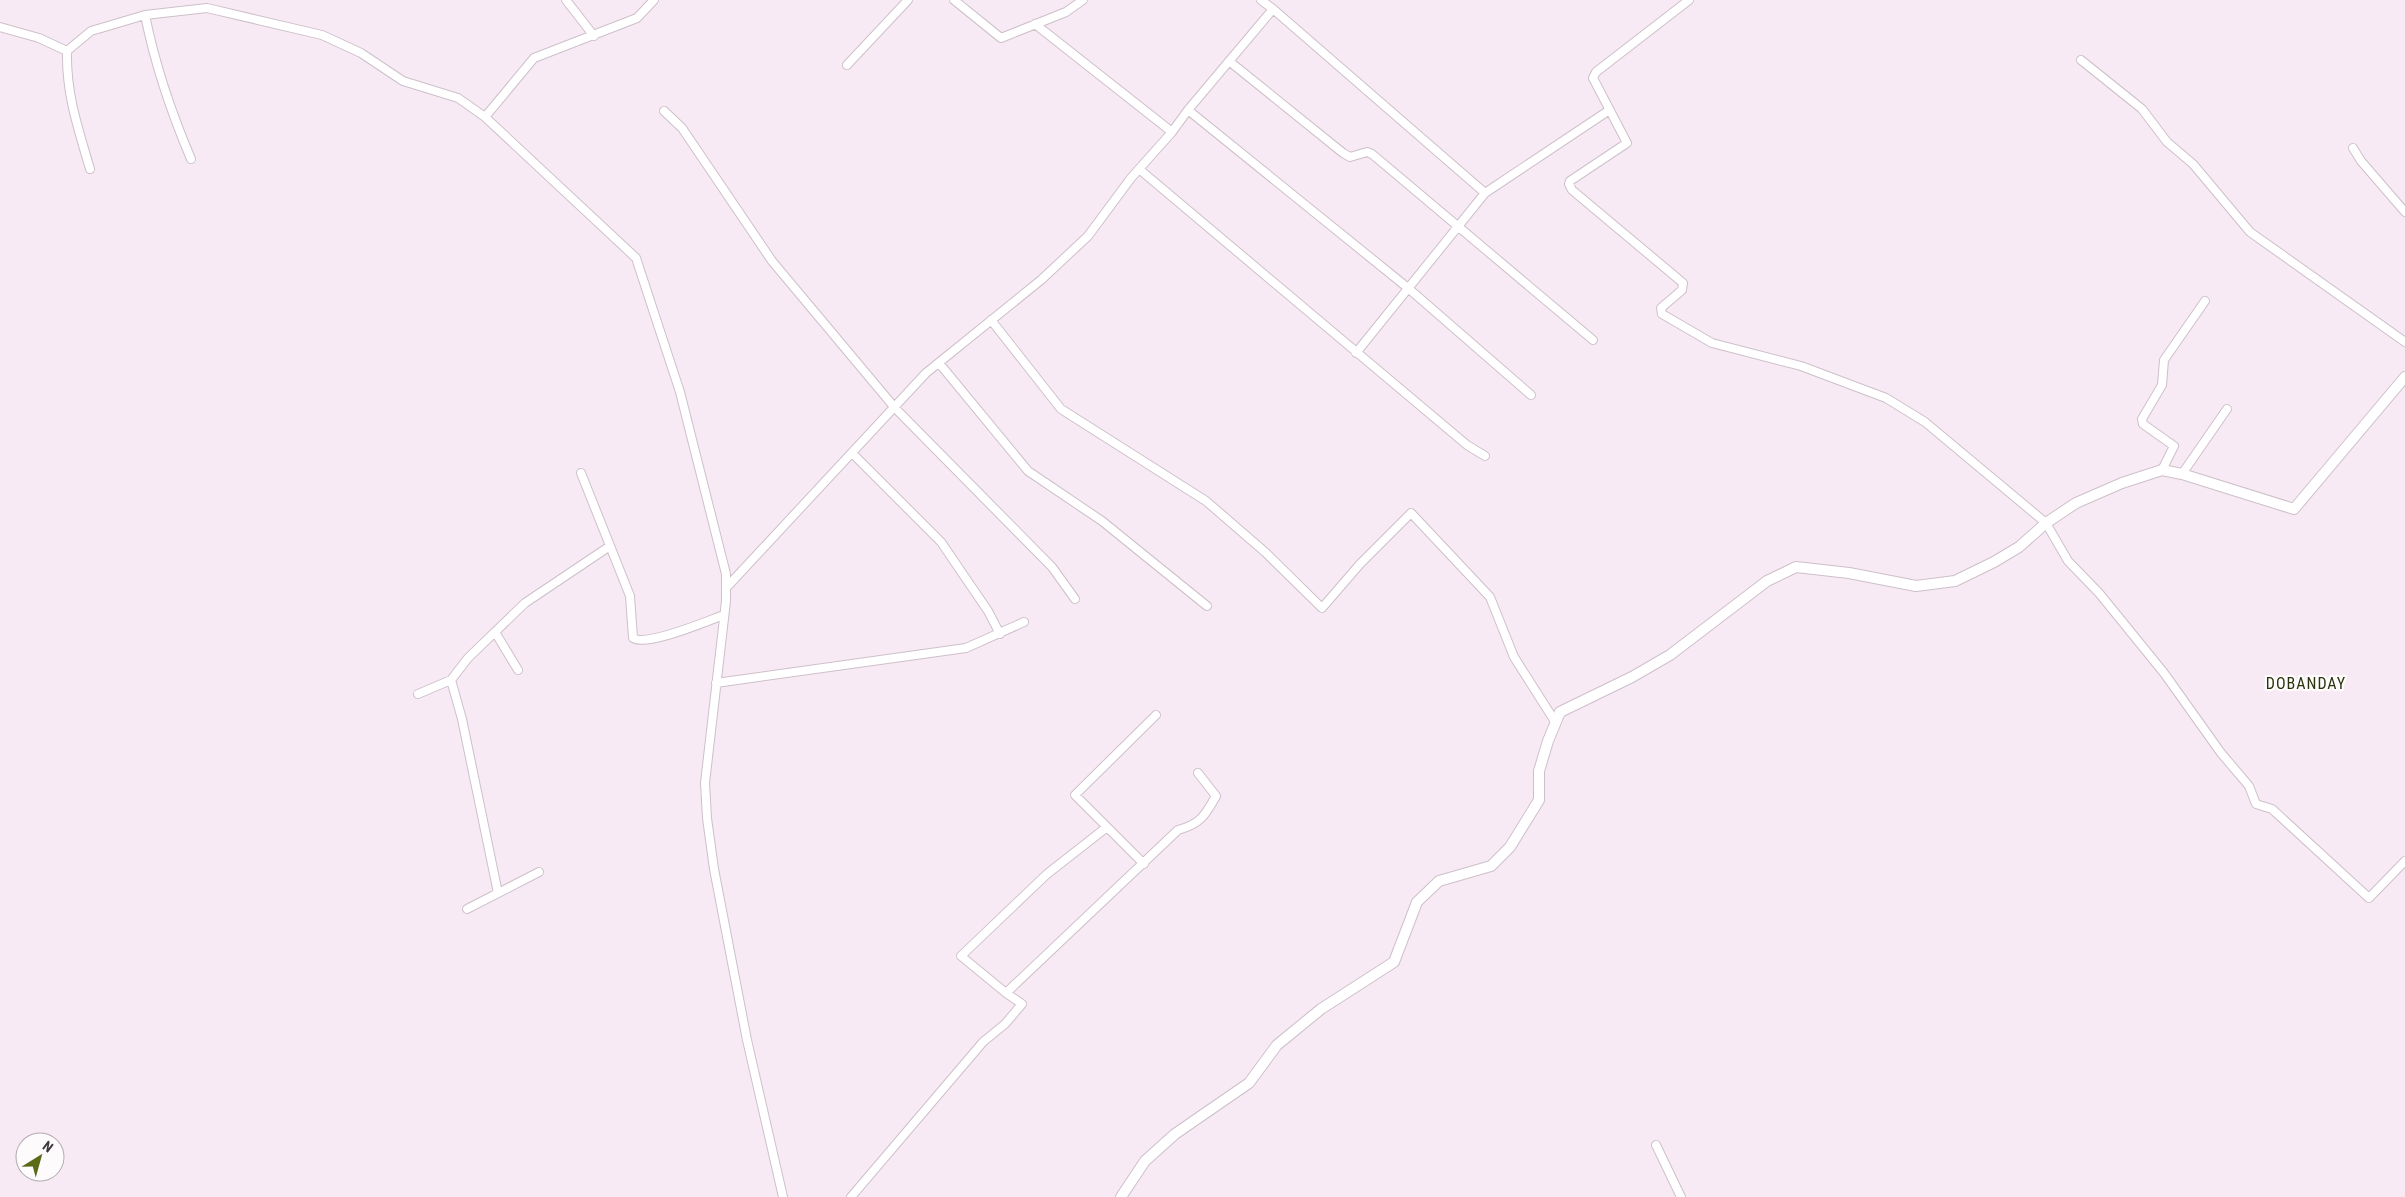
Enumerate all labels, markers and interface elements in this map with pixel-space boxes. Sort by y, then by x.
district label: DOBANDAY [2266,674,2346,693]
north arrow [15,1132,65,1182]
text: N [40,1138,56,1156]

